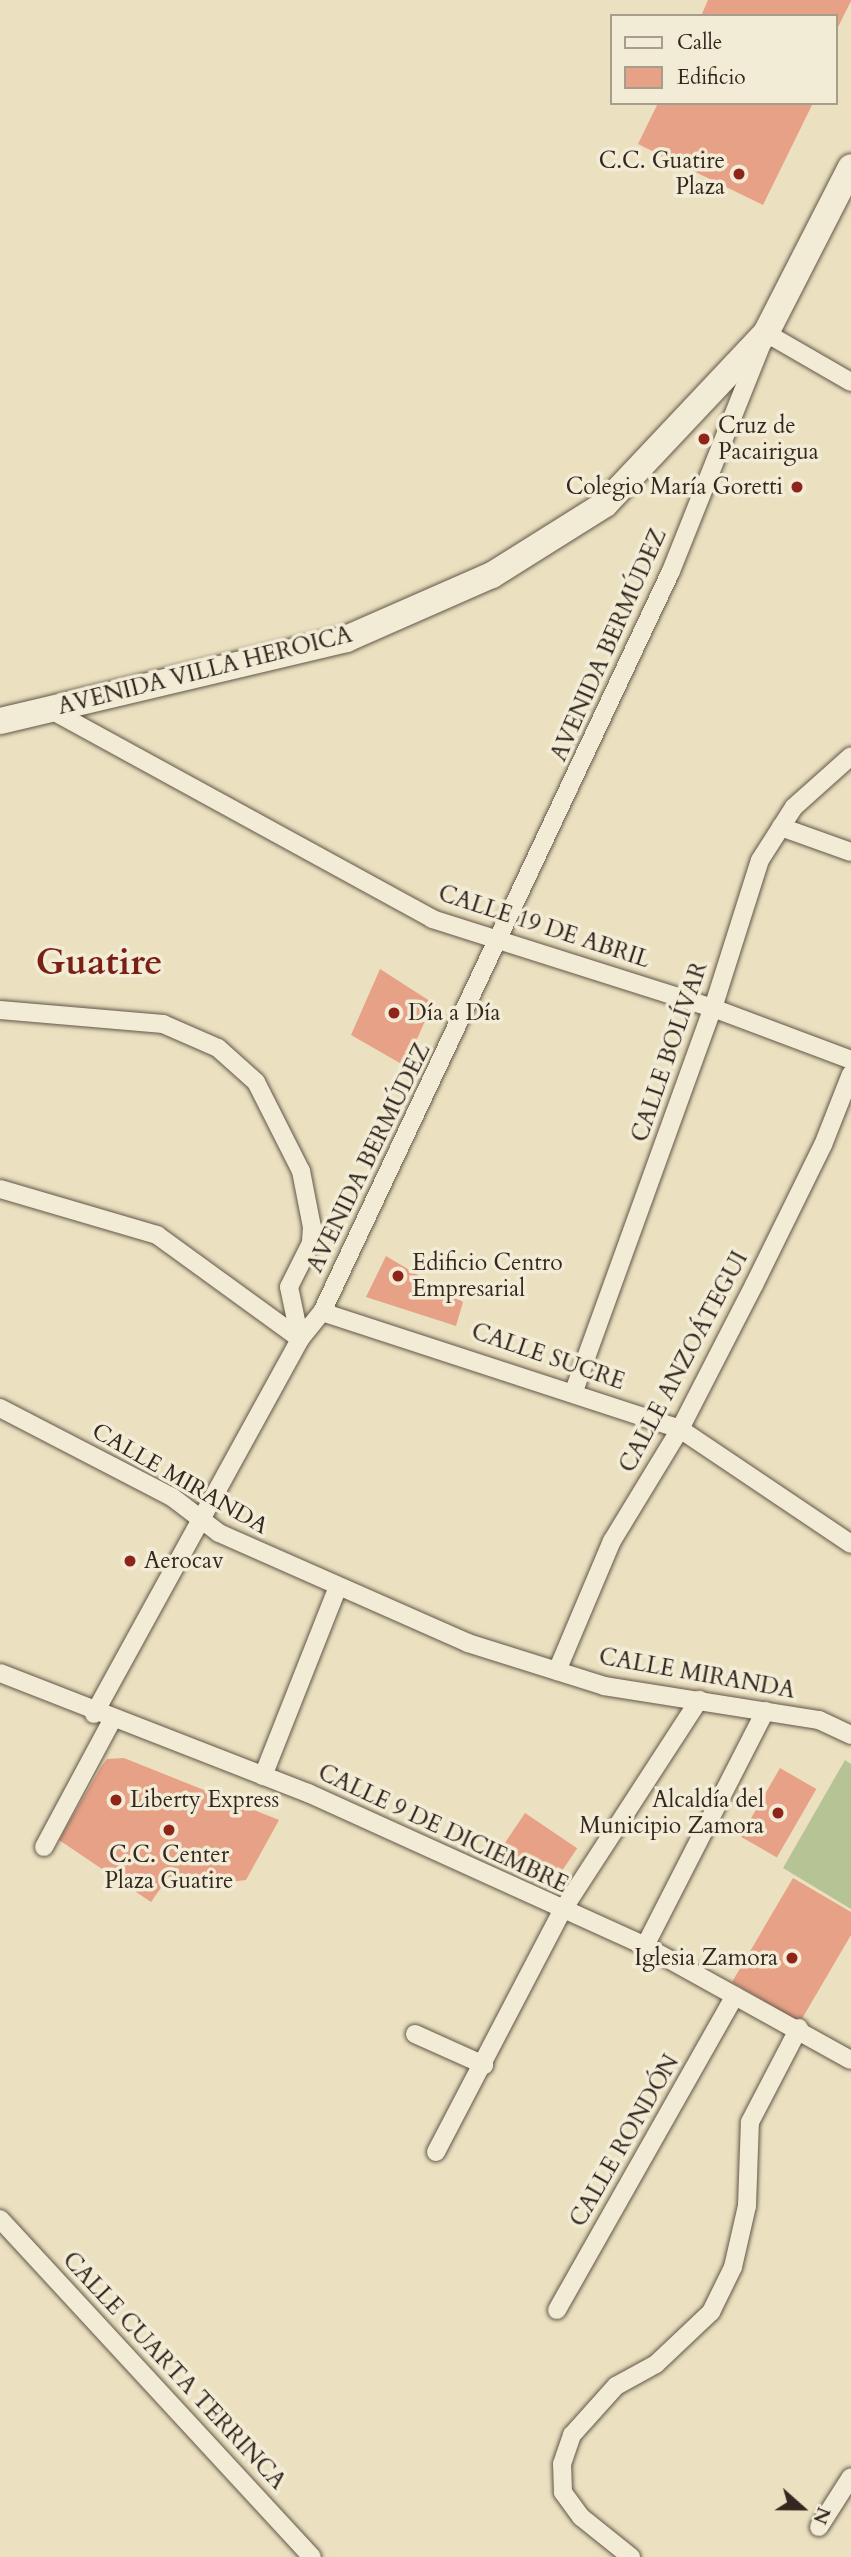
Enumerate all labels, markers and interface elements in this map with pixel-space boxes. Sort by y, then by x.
legend [610,14,837,105]
text: Calle [677,28,722,57]
text: Edificio [677,63,746,92]
place label: C.C. Guatire Plaza [599,147,725,201]
marker: C.C. Guatire Plaza [731,166,747,182]
place label: Cruz de Pacairigua [718,412,819,466]
marker: Cruz de Pacairigua [696,431,712,447]
place label: Colegio María Goretti [566,473,783,501]
marker: Colegio María Goretti [789,479,805,495]
street label: AVENIDA BERMÚDEZ [545,524,673,766]
street label: AVENIDA VILLA HEROICA [55,621,355,721]
street label: CALLE 19 DE ABRIL [435,880,653,974]
district label: Guatire [35,940,163,984]
street label: CALLE BOLÍVAR [626,958,714,1146]
place label: Día a Día [408,999,500,1027]
marker: Día a Día [386,1005,402,1021]
street label: AVENIDA BERMÚDEZ [301,1039,437,1277]
street label: CALLE ANZOÁTEGUI [614,1247,754,1477]
place label: Edificio Centro Empresarial [412,1249,563,1303]
marker: Edificio Centro Empresarial [390,1268,406,1284]
street label: CALLE SUCRE [468,1318,628,1396]
street label: CALLE MIRANDA [87,1417,273,1541]
place label: Aerocav [144,1547,224,1575]
marker: Aerocav [122,1553,138,1569]
street label: CALLE MIRANDA [597,1643,797,1705]
street label: CALLE 9 DE DICIEMBRE [314,1759,572,1899]
place label: Liberty Express [130,1786,279,1814]
place label: Alcaldía del Municipio Zamora [579,1786,764,1840]
marker: Liberty Express [108,1792,124,1808]
marker: Alcaldía del Municipio Zamora [770,1805,786,1821]
marker: C.C. Center Plaza Guatire [161,1822,177,1838]
place label: C.C. Center Plaza Guatire [104,1841,234,1895]
place label: Iglesia Zamora [634,1944,778,1972]
marker: Iglesia Zamora [784,1950,800,1966]
street label: CALLE RONDÓN [565,2050,685,2232]
street label: CALLE CUARTA TERRINCA [57,2247,291,2495]
north arrow [767,2473,837,2543]
text: N [807,2503,837,2528]

